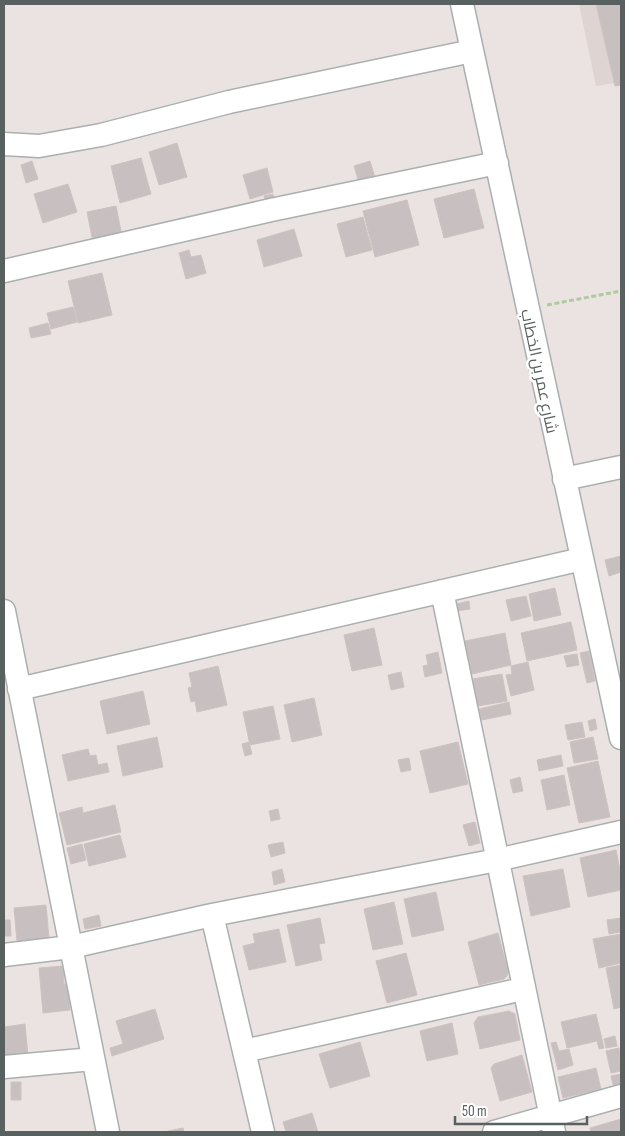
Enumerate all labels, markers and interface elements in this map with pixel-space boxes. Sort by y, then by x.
street label: شارع عمر بن الخطاب [515,307,561,436]
scale bar [455,1094,588,1126]
text: 50 m [462,1102,487,1121]

